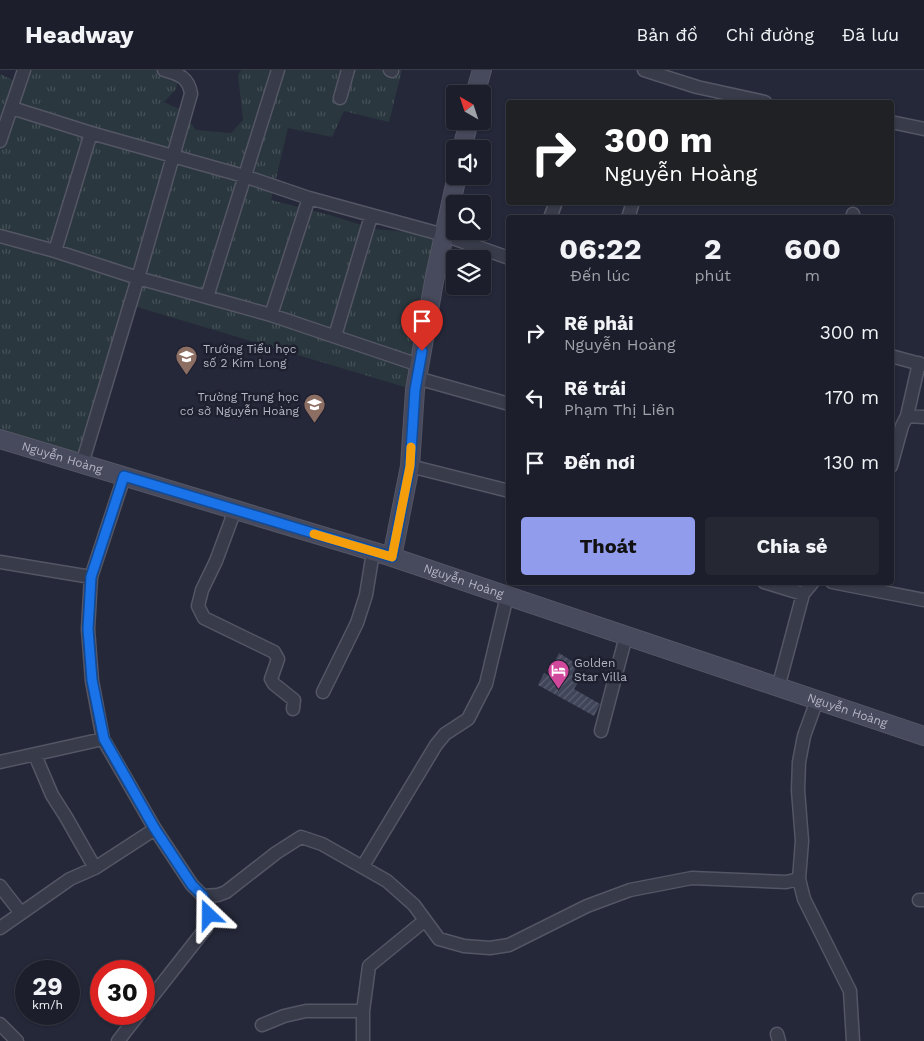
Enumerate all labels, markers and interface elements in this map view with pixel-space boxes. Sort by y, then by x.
text: Headway [25,21,134,49]
text: Bản đồ [636,24,698,45]
text: Chỉ đường [726,24,814,45]
text: Đã lưu [842,24,899,45]
north arrow [446,85,491,130]
map controls [446,85,491,295]
text: 300 m [604,119,713,161]
icon: right [521,120,586,185]
button: sound [446,140,491,185]
text: Nguyễn Hoàng [604,161,757,186]
button: search [446,195,491,240]
text: 06:22 [559,231,642,266]
text: 2 [704,231,722,266]
text: 600 [784,231,841,266]
button: layers [446,250,491,295]
text: Đến lúc [570,266,630,285]
text: phút [694,266,731,285]
text: m [805,266,820,285]
pin [401,300,443,351]
icon: arrive [408,307,436,335]
text: Rẽ phải [564,312,634,335]
icon: right [521,319,549,347]
text: 300 m [820,321,879,344]
text: Nguyễn Hoàng [564,335,676,354]
place label: Trường Tiểu học số 2 Kim Long [203,342,297,370]
school or university icon: Trường Tiểu học số 2 Kim Long [175,344,199,375]
text: Rẽ trái [564,377,626,400]
icon: left [521,384,549,412]
text: 170 m [825,386,879,409]
place label: Trường Trung học cơ sở Nguyễn Hoàng [180,390,300,418]
school or university icon: Trường Trung học cơ sở Nguyễn Hoàng [303,392,327,423]
text: Phạm Thị Liên [564,400,675,419]
street label: Nguyễn Hoàng [20,439,105,477]
icon: arrive [521,449,549,477]
text: Đến nơi [564,451,635,474]
text: 130 m [824,451,879,474]
button: Thoát [521,517,695,575]
button: Chia sẻ [705,517,879,575]
street label: Nguyễn Hoàng [422,561,506,601]
place label: Golden Star Villa [574,656,627,684]
hotel icon: Golden Star Villa [546,658,570,689]
street label: Nguyễn Hoàng [806,690,890,730]
position arrow [182,888,234,940]
speed limit sign: 30 [90,960,155,1025]
text: 29 [32,972,63,1001]
text: km/h [32,998,63,1012]

